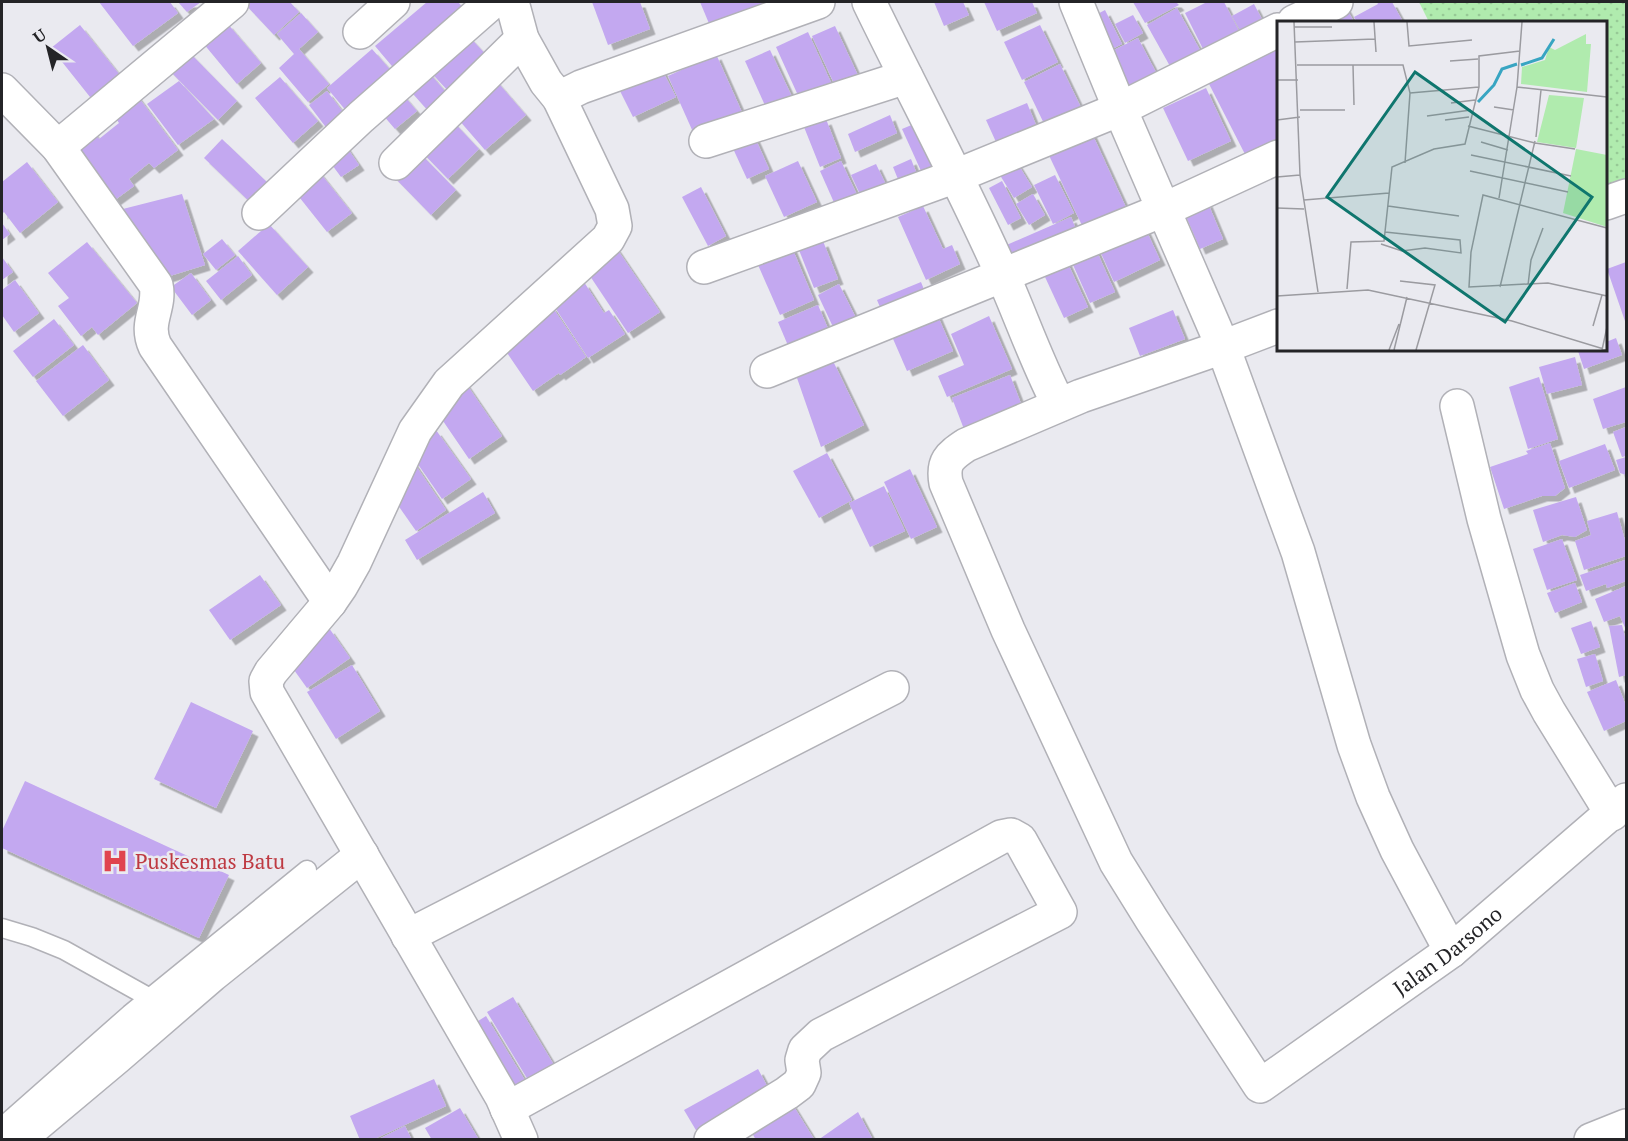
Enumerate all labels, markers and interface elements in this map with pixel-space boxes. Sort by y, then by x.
north arrow [18,18,78,78]
inset map [1277,21,1607,351]
text: U [28,23,51,48]
hospital icon: Puskesmas Batu [100,846,130,876]
place label: Puskesmas Batu [135,847,285,875]
street label: Jalan Darsono [1387,899,1508,1002]

